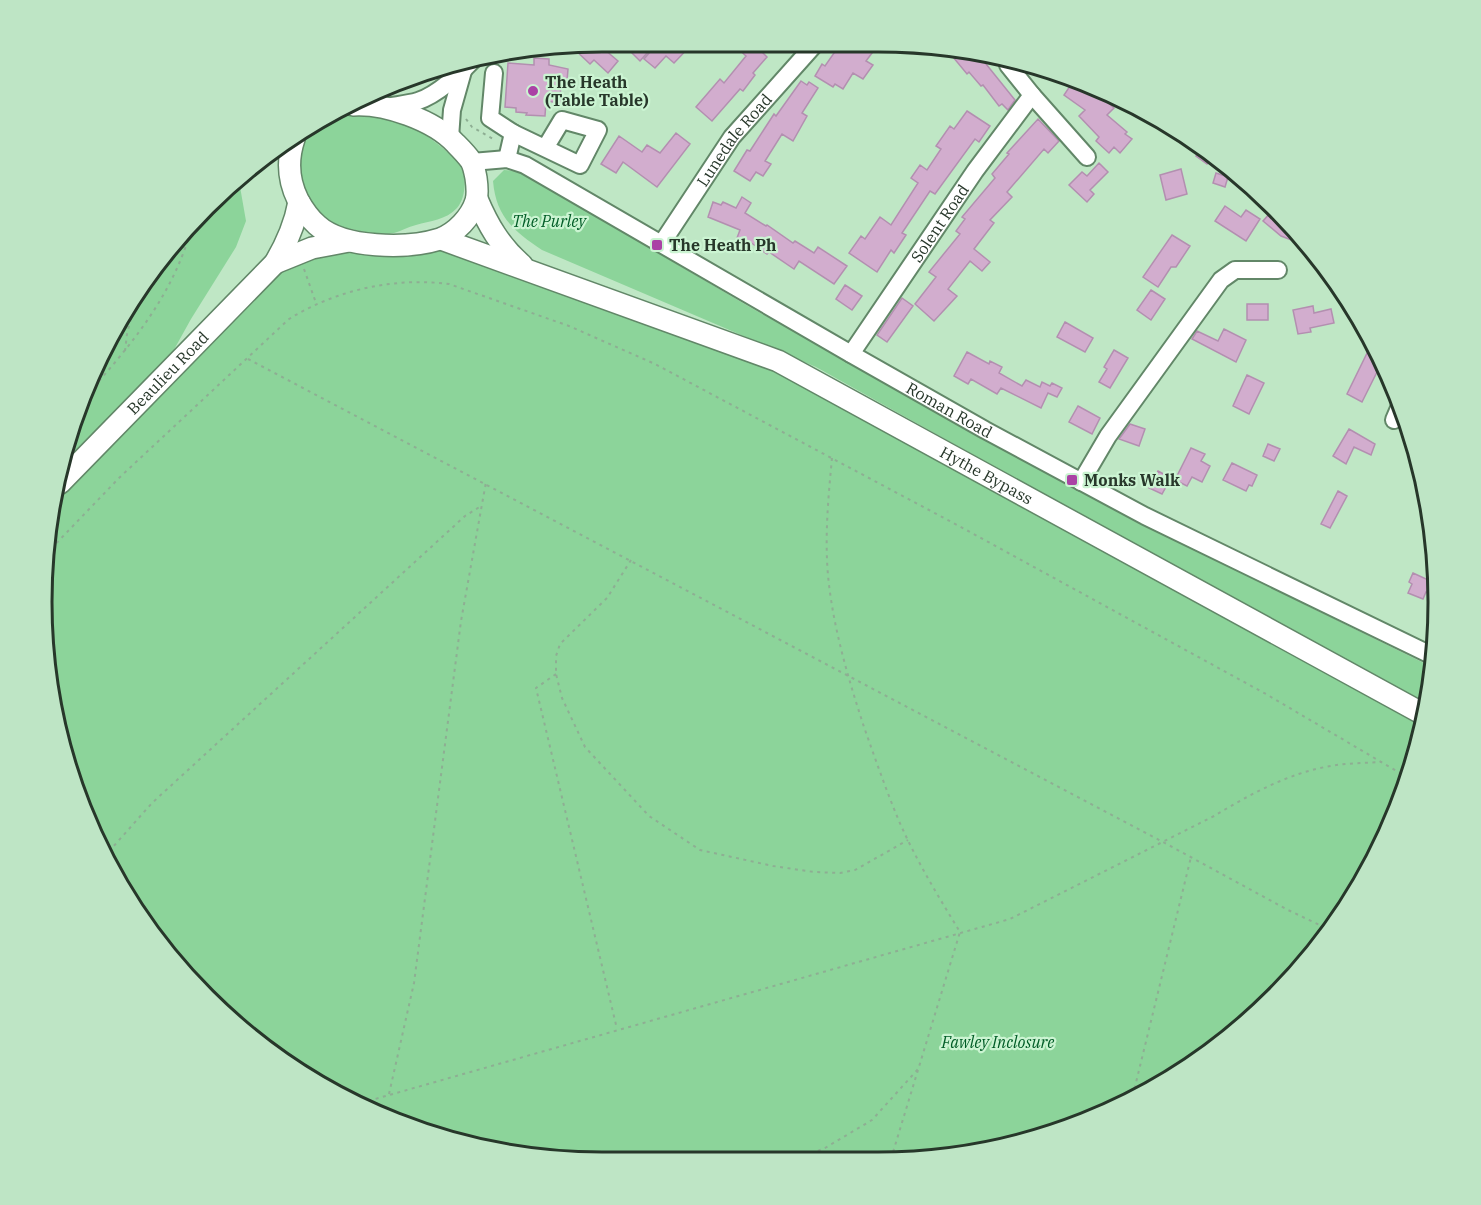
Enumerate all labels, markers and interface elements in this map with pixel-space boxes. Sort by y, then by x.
place label: The Heath (Table Table) [545,72,649,110]
marker: The Heath (Table Table) [526,84,540,98]
street label: Lunedale Road [692,89,776,190]
street label: Solent Road [906,180,973,266]
park label: The Purley [512,211,587,231]
place label: The Heath Ph [669,235,776,255]
marker: The Heath Ph [650,238,664,252]
street label: Beaulieu Road [123,327,213,419]
street label: Roman Road [903,377,996,442]
street label: Hythe Bypass [937,442,1036,508]
place label: Monks Walk [1084,470,1180,490]
marker: Monks Walk [1065,473,1079,487]
park label: Fawley Inclosure [941,1032,1054,1052]

